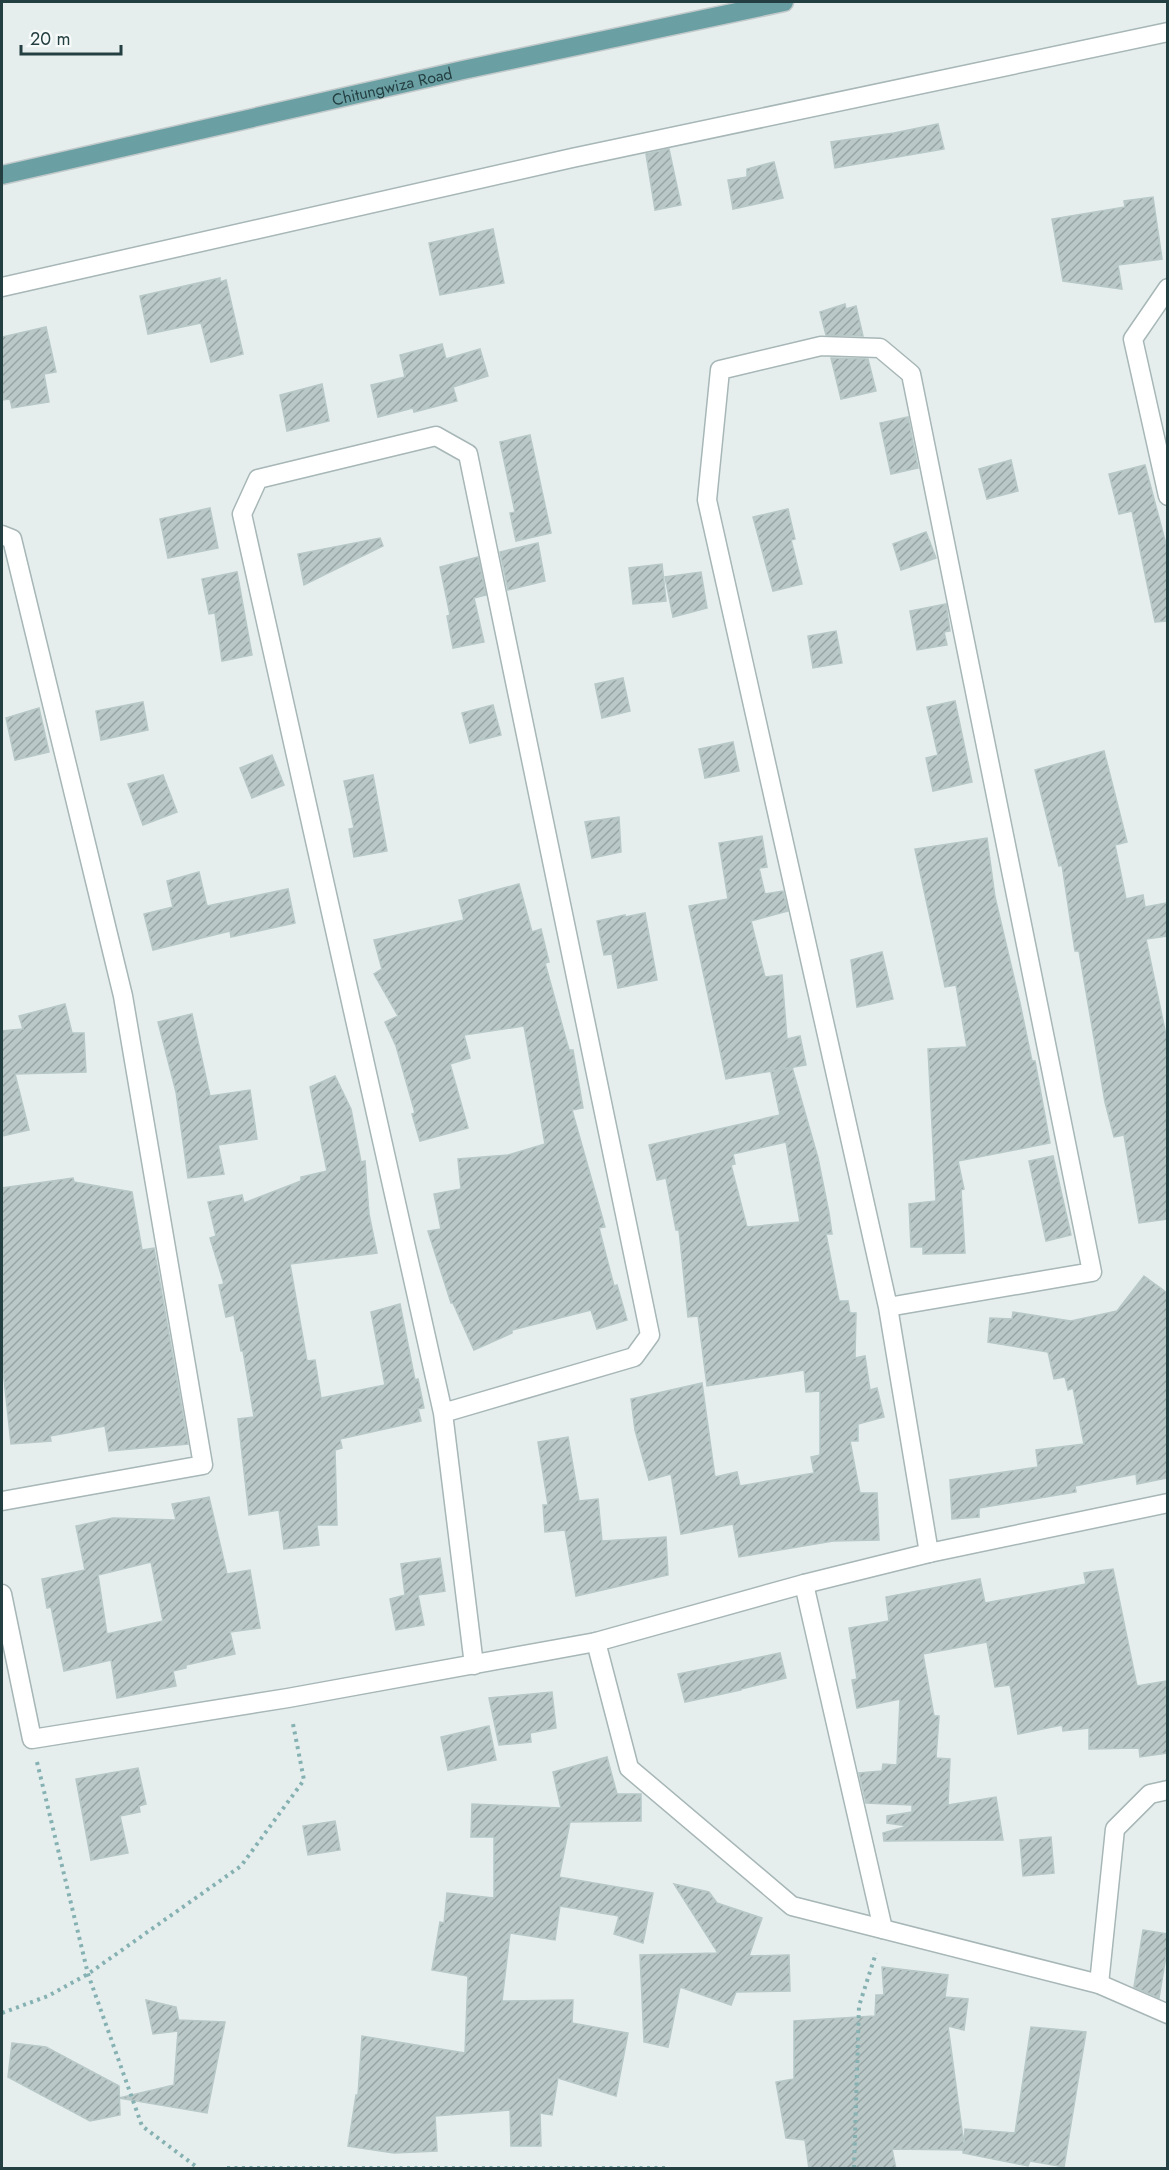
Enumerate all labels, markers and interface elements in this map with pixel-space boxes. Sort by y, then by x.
scale bar [21,18,122,56]
text: 20 m [30,26,70,52]
street label: Chitungwiza Road [330,61,454,111]

